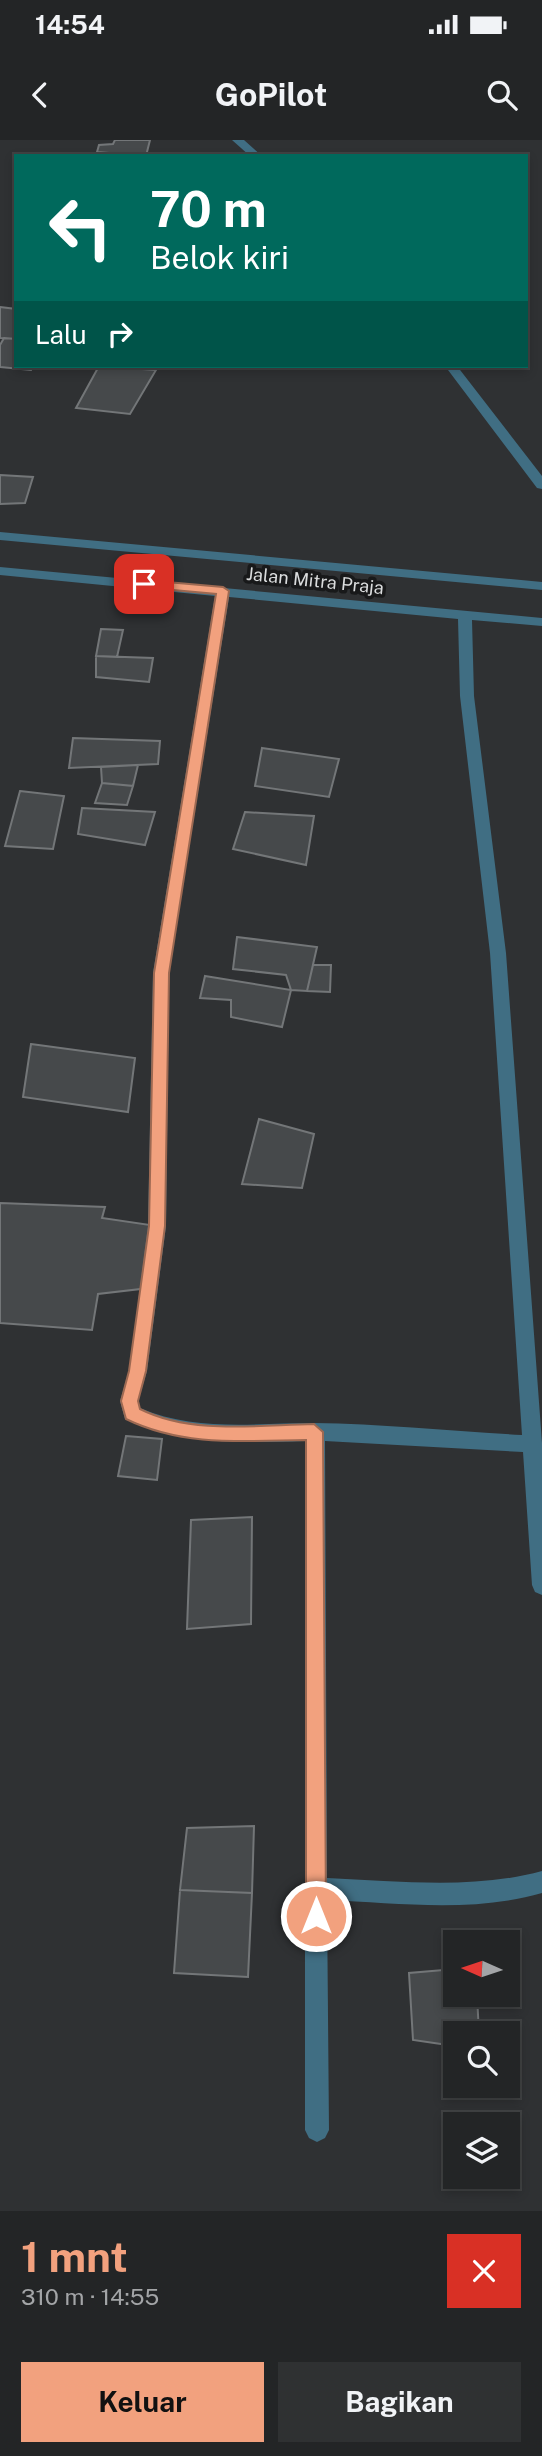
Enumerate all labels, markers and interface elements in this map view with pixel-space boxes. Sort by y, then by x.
text: 14:54 [35,9,105,40]
icon: back [21,76,59,114]
text: GoPilot [215,76,327,113]
icon: search [483,76,521,114]
text: 70 m [150,180,267,238]
icon: left [35,182,126,273]
text: Belok kiri [150,239,289,276]
icon: right [101,315,139,353]
text: Lalu [35,319,87,350]
pin [114,554,174,614]
street label: Jalan Mitra Praja [245,563,385,598]
icon: arrive [125,565,163,603]
position arrow [279,1879,353,1953]
north arrow [443,1930,520,2007]
map controls [443,1930,520,2189]
button: search [443,2021,520,2098]
button: layers [443,2112,520,2189]
text: 1 mnt [21,2232,128,2281]
button: close [447,2234,521,2308]
text: 310 m · 14:55 [21,2283,159,2310]
button: Keluar [21,2362,264,2442]
button: Bagikan [278,2362,521,2442]

